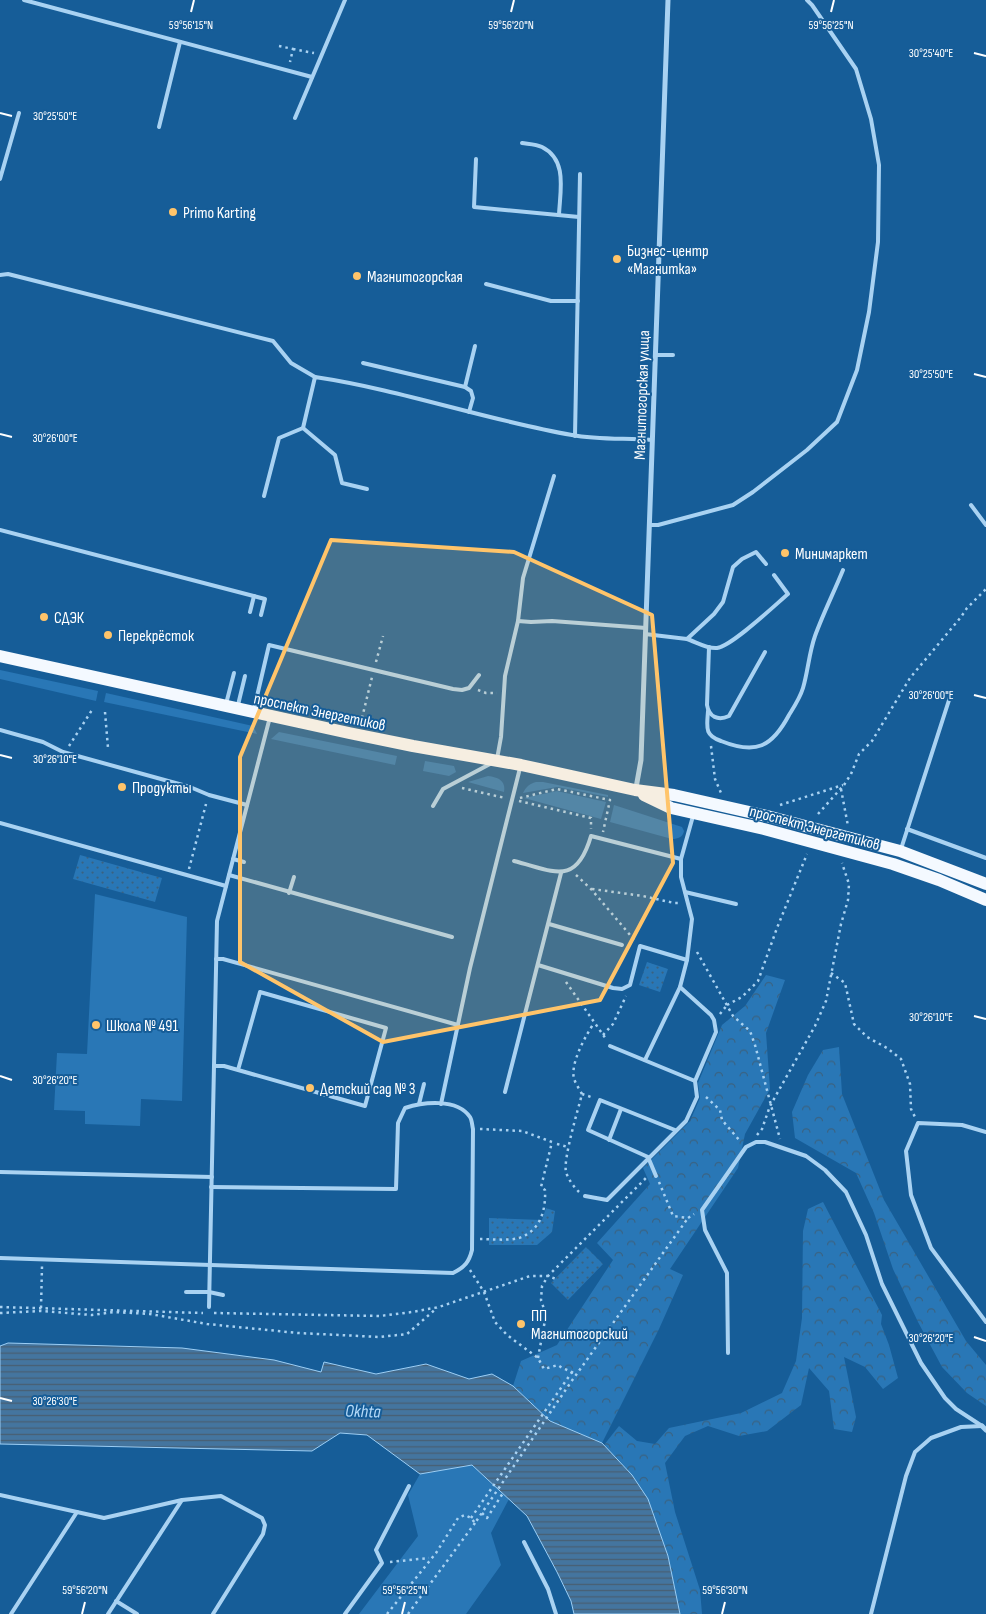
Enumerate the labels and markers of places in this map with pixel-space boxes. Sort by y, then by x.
place label: Primo Karting [183,204,256,223]
marker: Primo Karting [167,206,179,218]
place label: Бизнес-центр «Магнитка» [627,242,709,279]
marker: Бизнес-центр «Магнитка» [611,253,623,265]
place label: Магнитогорская [367,268,463,287]
marker: Магнитогорская [351,270,363,282]
place label: Минимаркет [795,545,868,564]
marker: Минимаркет [779,547,791,559]
place label: СДЭК [54,609,85,628]
marker: СДЭК [38,611,50,623]
place label: Перекрёсток [118,627,195,646]
marker: Перекрёсток [102,629,114,641]
place label: Продукты [132,779,192,798]
marker: Продукты [116,781,128,793]
place label: Школа № 491 [106,1017,178,1036]
marker: Школа № 491 [90,1019,102,1031]
place label: Детский сад № 3 [320,1080,416,1099]
marker: Детский сад № 3 [304,1082,316,1094]
place label: ПП Магнитогорский [531,1307,628,1344]
marker: ПП Магнитогорский [515,1318,527,1330]

